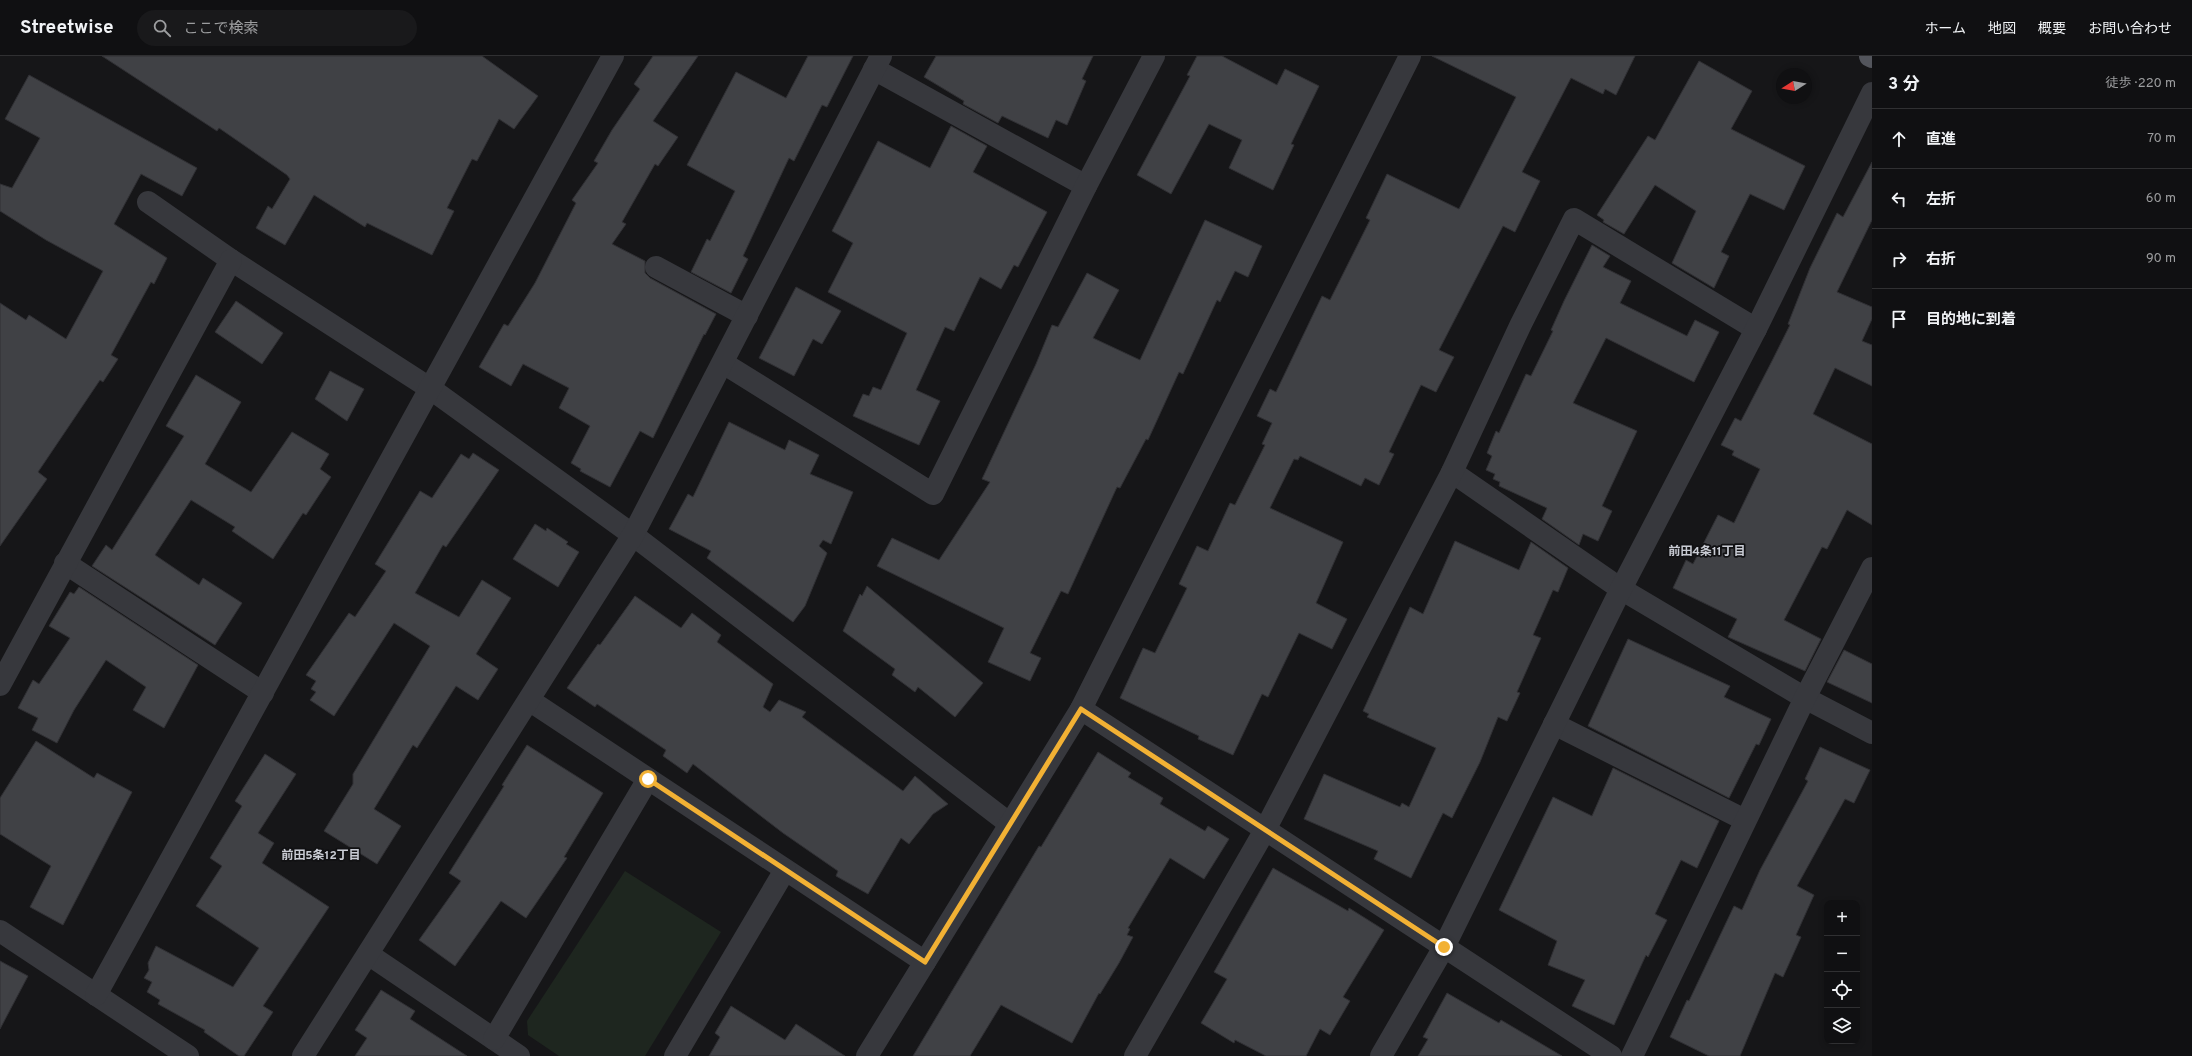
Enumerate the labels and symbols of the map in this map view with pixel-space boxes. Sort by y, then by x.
north arrow [1776,68,1812,104]
district label: 前田4条11丁目 [1668,544,1746,560]
route start [639,770,657,788]
district label: 前田5条12丁目 [281,848,361,864]
route end [1435,938,1453,956]

